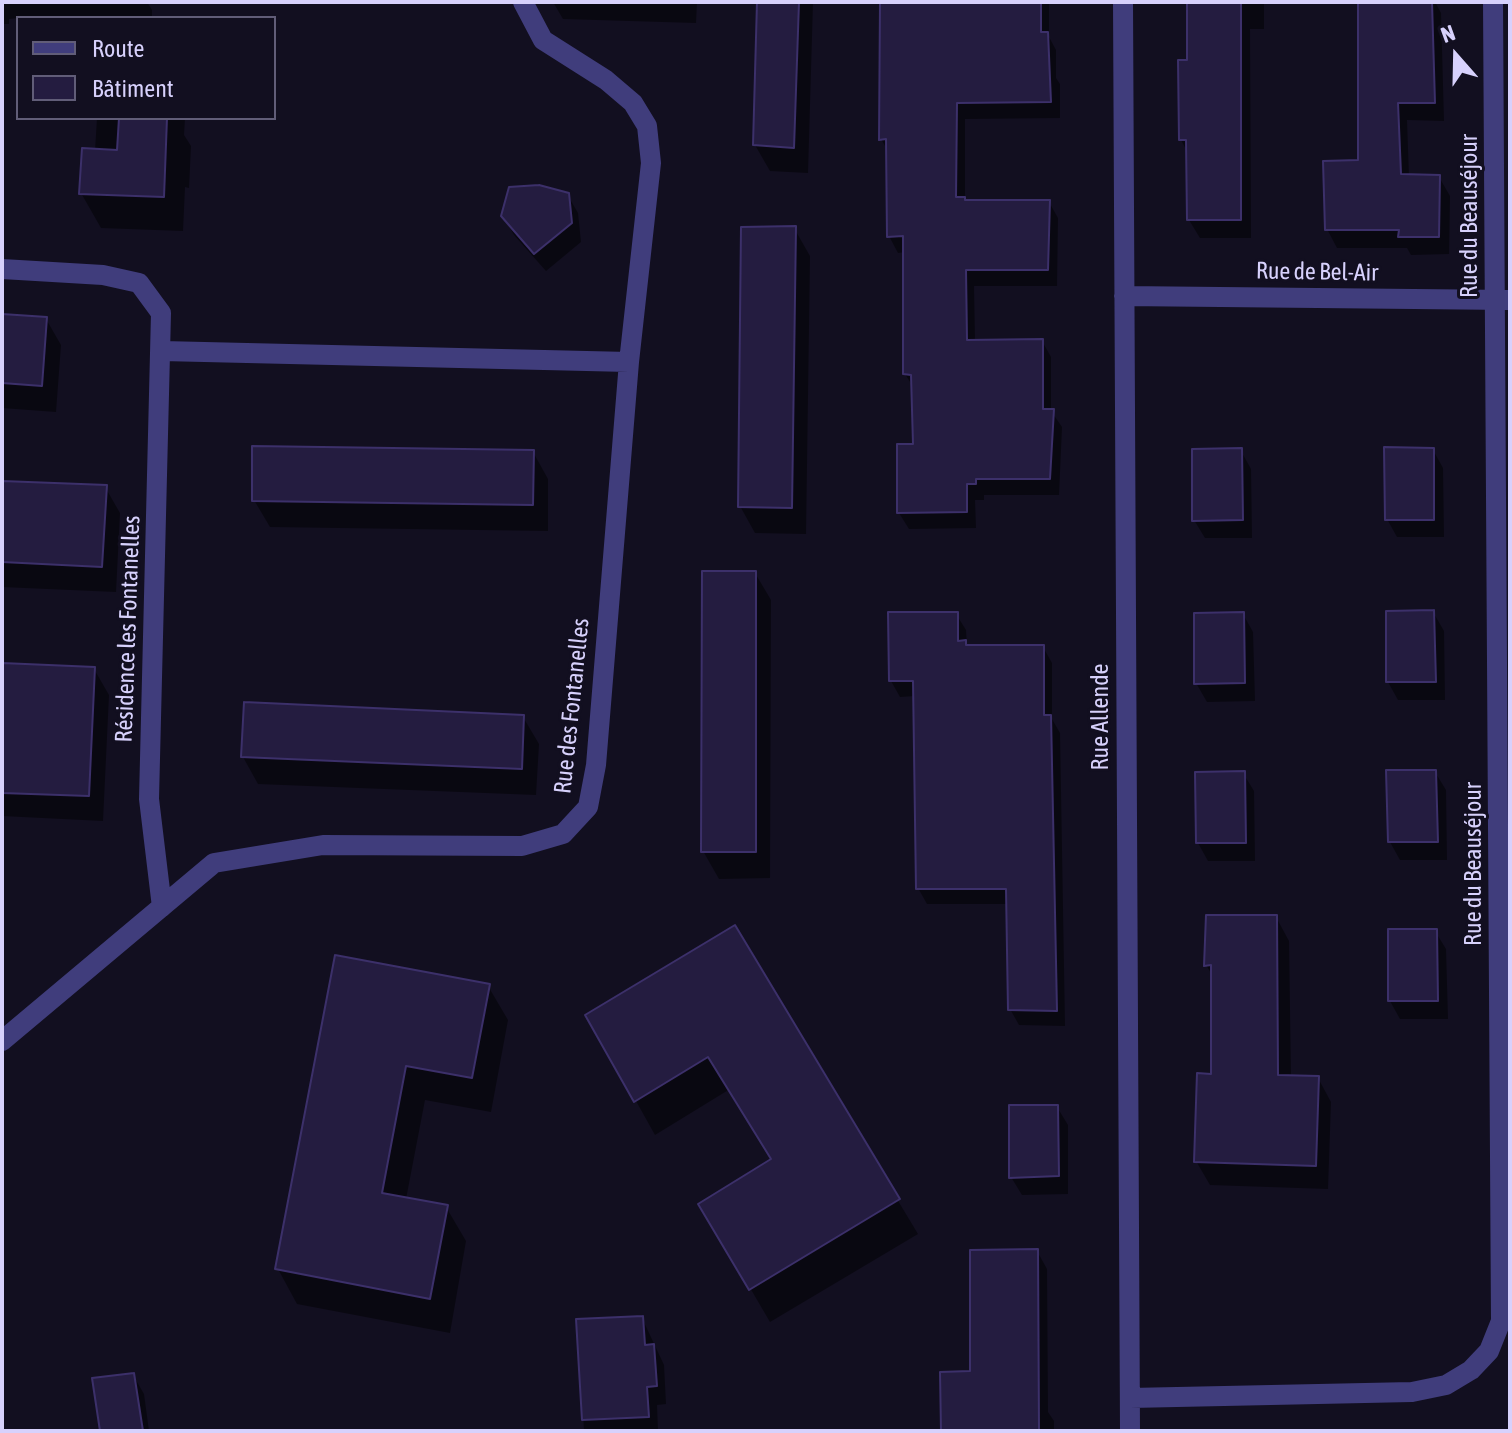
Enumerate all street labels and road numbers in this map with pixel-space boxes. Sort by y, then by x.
street label: Rue du Beauséjour [1455,134,1483,298]
street label: Rue de Bel-Air [1256,257,1378,287]
street label: Résidence les Fontanelles [110,515,146,743]
street label: Rue des Fontanelles [548,617,596,795]
street label: Rue Allende [1086,664,1114,770]
street label: Rue du Beauséjour [1459,782,1487,946]

